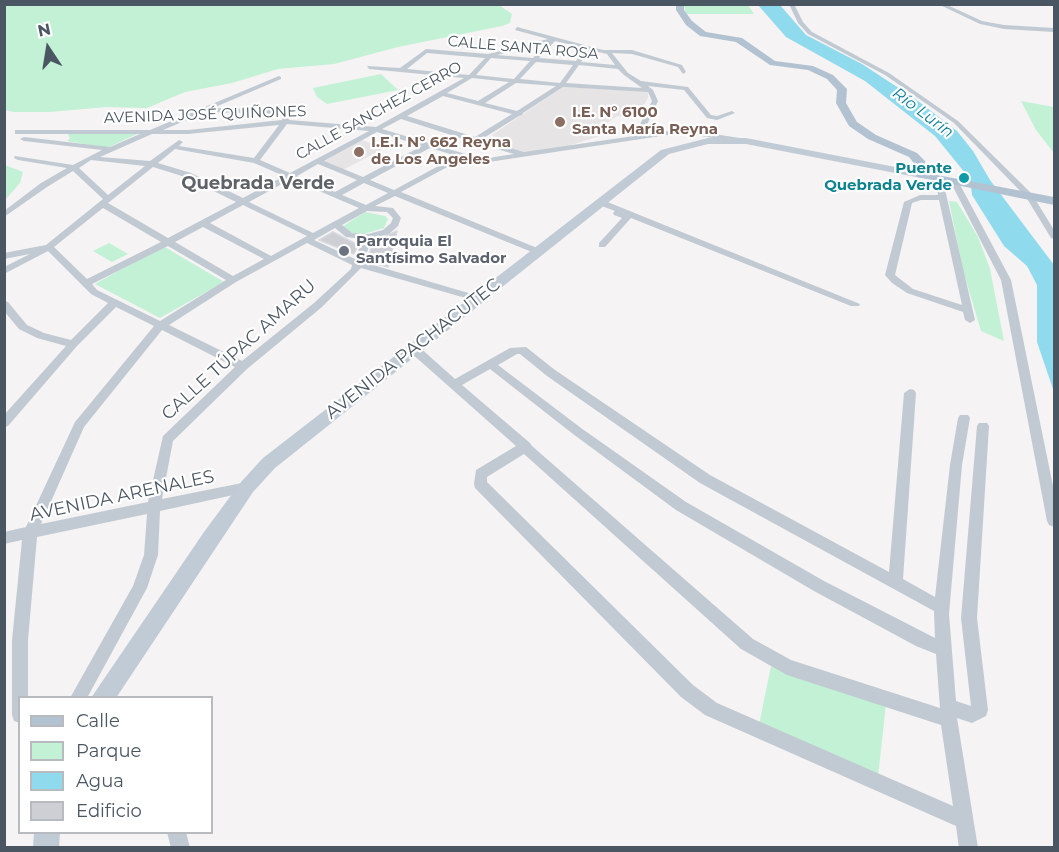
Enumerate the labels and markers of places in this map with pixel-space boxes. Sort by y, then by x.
place label: I.E. N° 6100 Santa María Reyna [572,104,718,139]
marker: I.E. N° 6100 Santa María Reyna [553,115,567,129]
place label: I.E.I. N° 662 Reyna de Los Angeles [371,134,511,169]
marker: I.E.I. N° 662 Reyna de Los Angeles [352,145,366,159]
place label: Puente Quebrada Verde [824,160,952,195]
marker: Puente Quebrada Verde [957,171,971,185]
place label: Parroquia El Santísimo Salvador [356,233,507,268]
marker: Parroquia El Santísimo Salvador [337,244,351,258]

